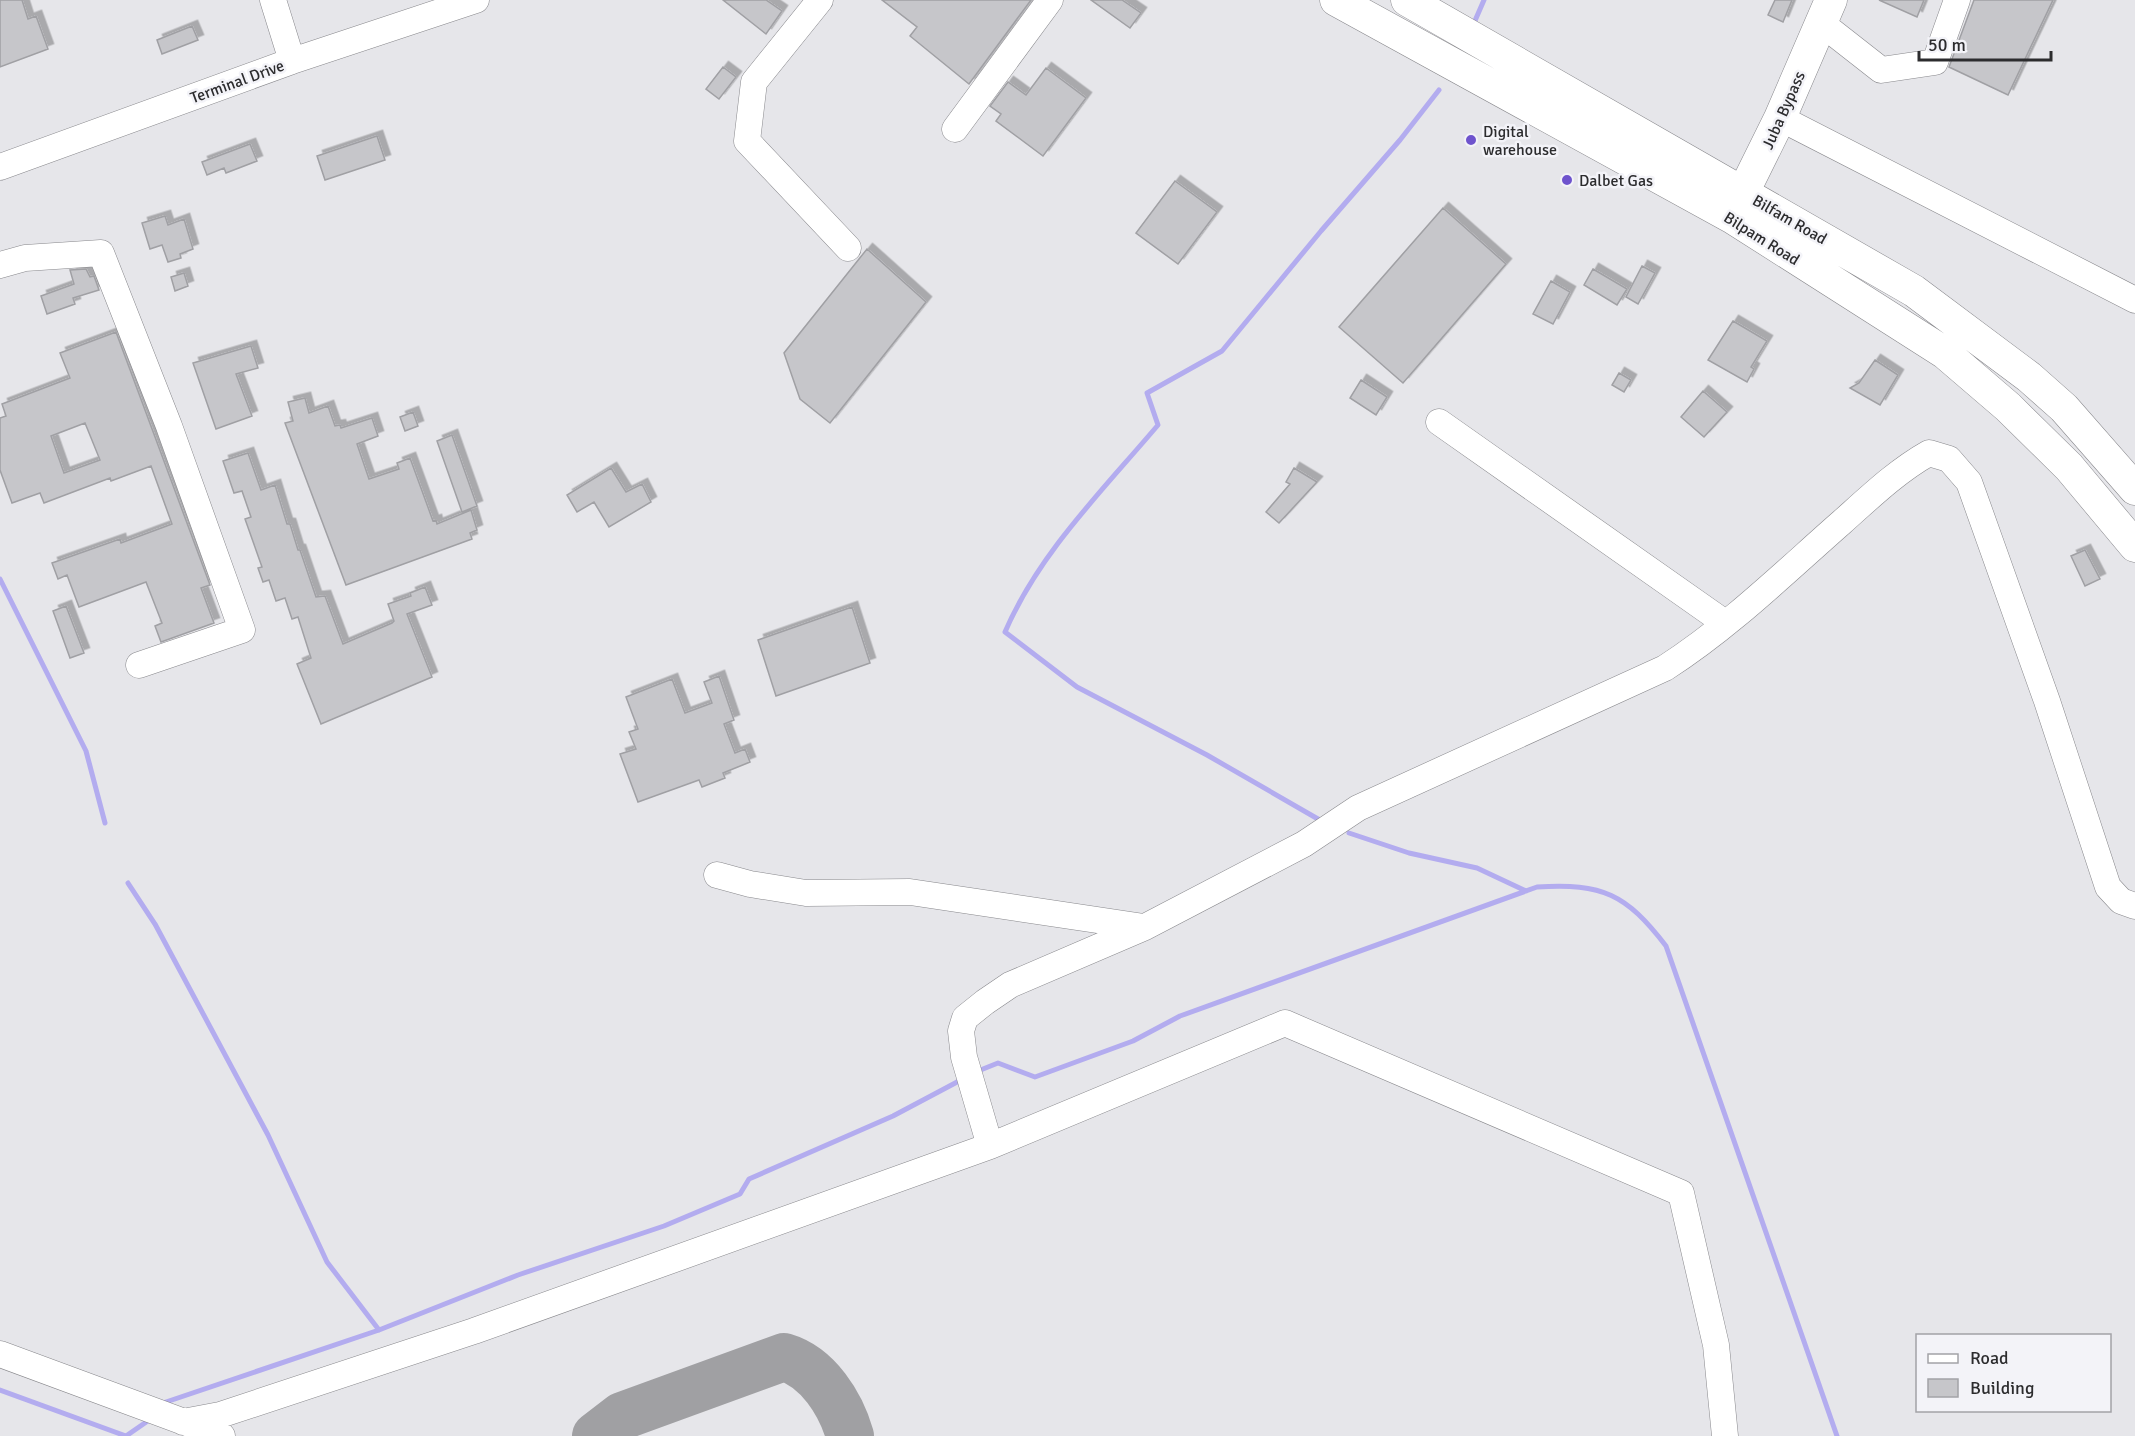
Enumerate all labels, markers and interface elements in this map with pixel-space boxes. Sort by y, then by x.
scale bar [1919,24,2051,62]
text: 50 m [1928,34,1966,56]
street label: Terminal Drive [188,56,287,108]
street label: Juba Bypass [1758,68,1810,153]
place label: Digital warehouse [1483,122,1557,160]
marker: Digital warehouse [1464,133,1478,147]
place label: Dalbet Gas [1579,171,1653,191]
marker: Dalbet Gas [1560,173,1574,187]
street label: Bilfam Road [1749,191,1830,249]
street label: Bilpam Road [1720,208,1803,270]
legend [1916,1334,2111,1412]
text: Road [1970,1347,2009,1369]
text: Building [1970,1377,2034,1399]

